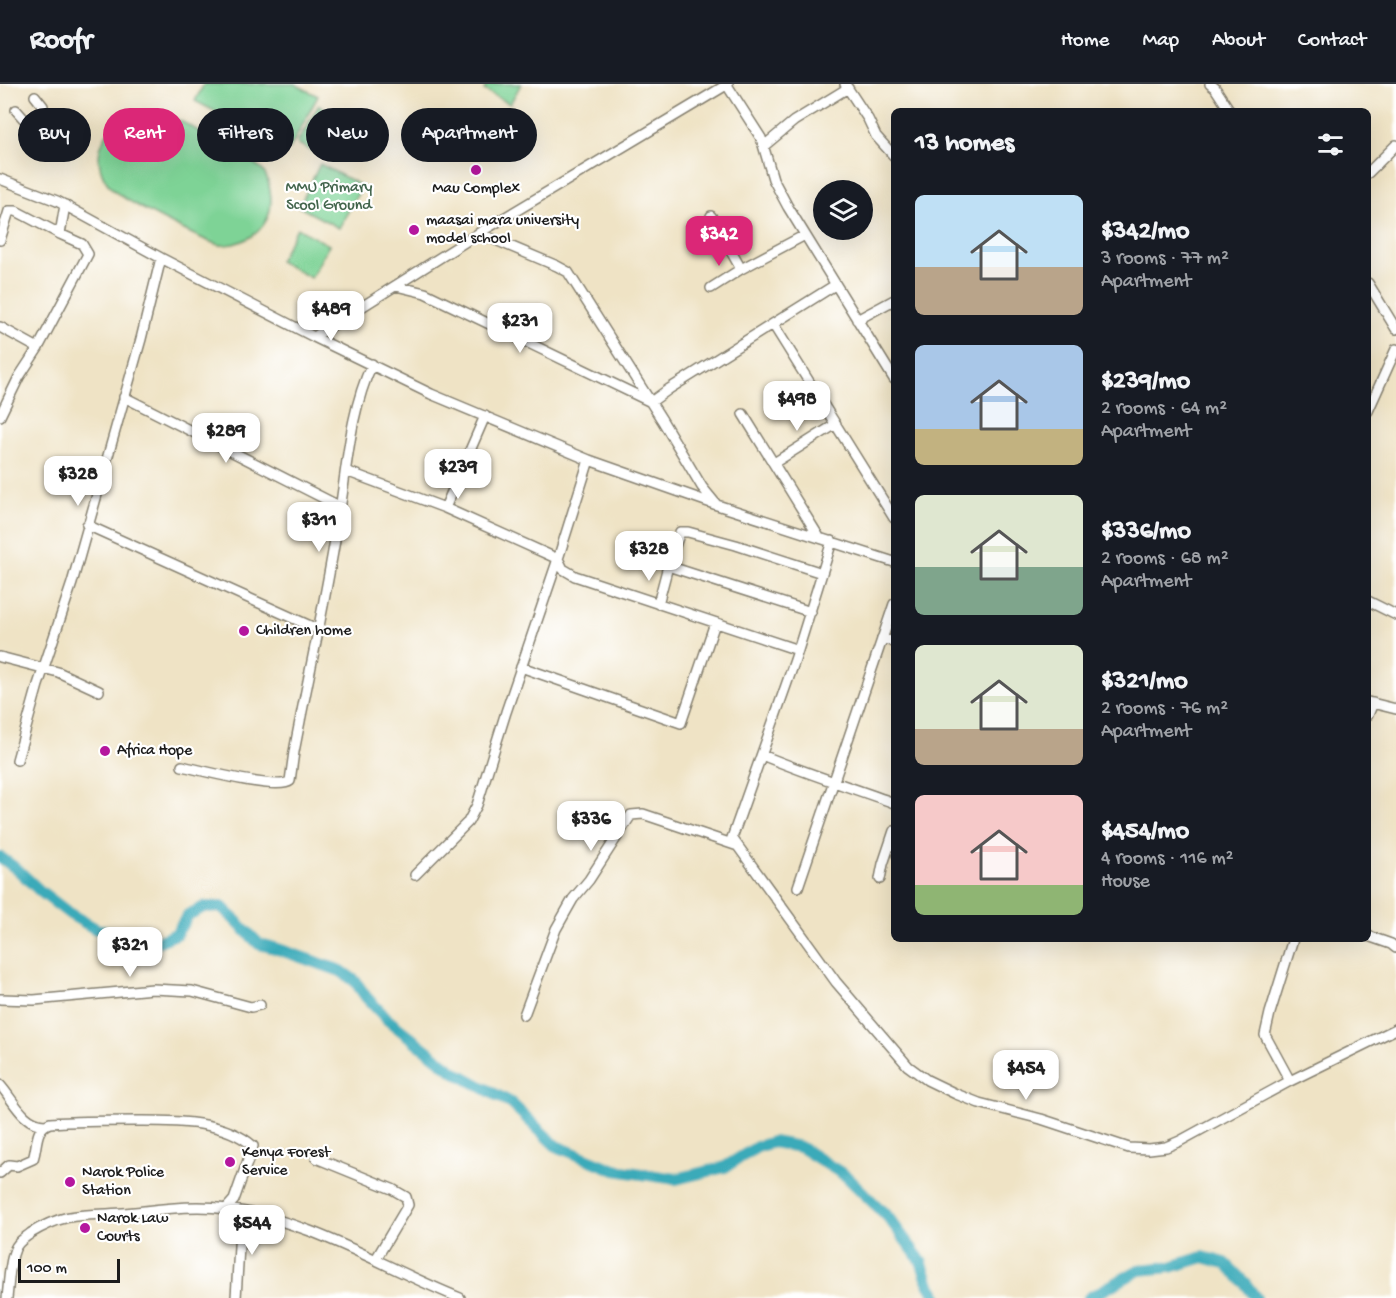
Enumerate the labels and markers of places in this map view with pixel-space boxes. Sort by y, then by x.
marker: Mau Complex [469,163,483,177]
place label: Mau Complex [432,180,520,199]
place label: maasai mara university model school [426,212,579,249]
pin: $342 [683,216,755,267]
marker: maasai mara university model school [407,223,421,237]
pin: $489 [295,291,367,342]
pin: $231 [484,303,556,354]
pin: $498 [761,381,833,432]
pin: $289 [190,413,262,464]
pin: $239 [422,449,494,500]
pin: $328 [42,456,114,507]
pin: $311 [283,502,355,553]
pin: $328 [613,531,685,582]
place label: Children home [256,622,352,641]
marker: Children home [237,624,251,638]
place label: Africa Hope [117,742,193,761]
marker: Africa Hope [98,744,112,758]
pin: $336 [555,801,627,852]
pin: $321 [94,927,166,978]
pin: $454 [990,1050,1062,1101]
place label: Kenya Forest Service [242,1144,332,1181]
marker: Kenya Forest Service [223,1155,237,1169]
place label: Narok Police Station [82,1164,165,1201]
marker: Narok Police Station [63,1175,77,1189]
pin: $544 [216,1205,288,1256]
place label: Narok Law Courts [97,1210,169,1247]
marker: Narok Law Courts [78,1221,92,1235]

